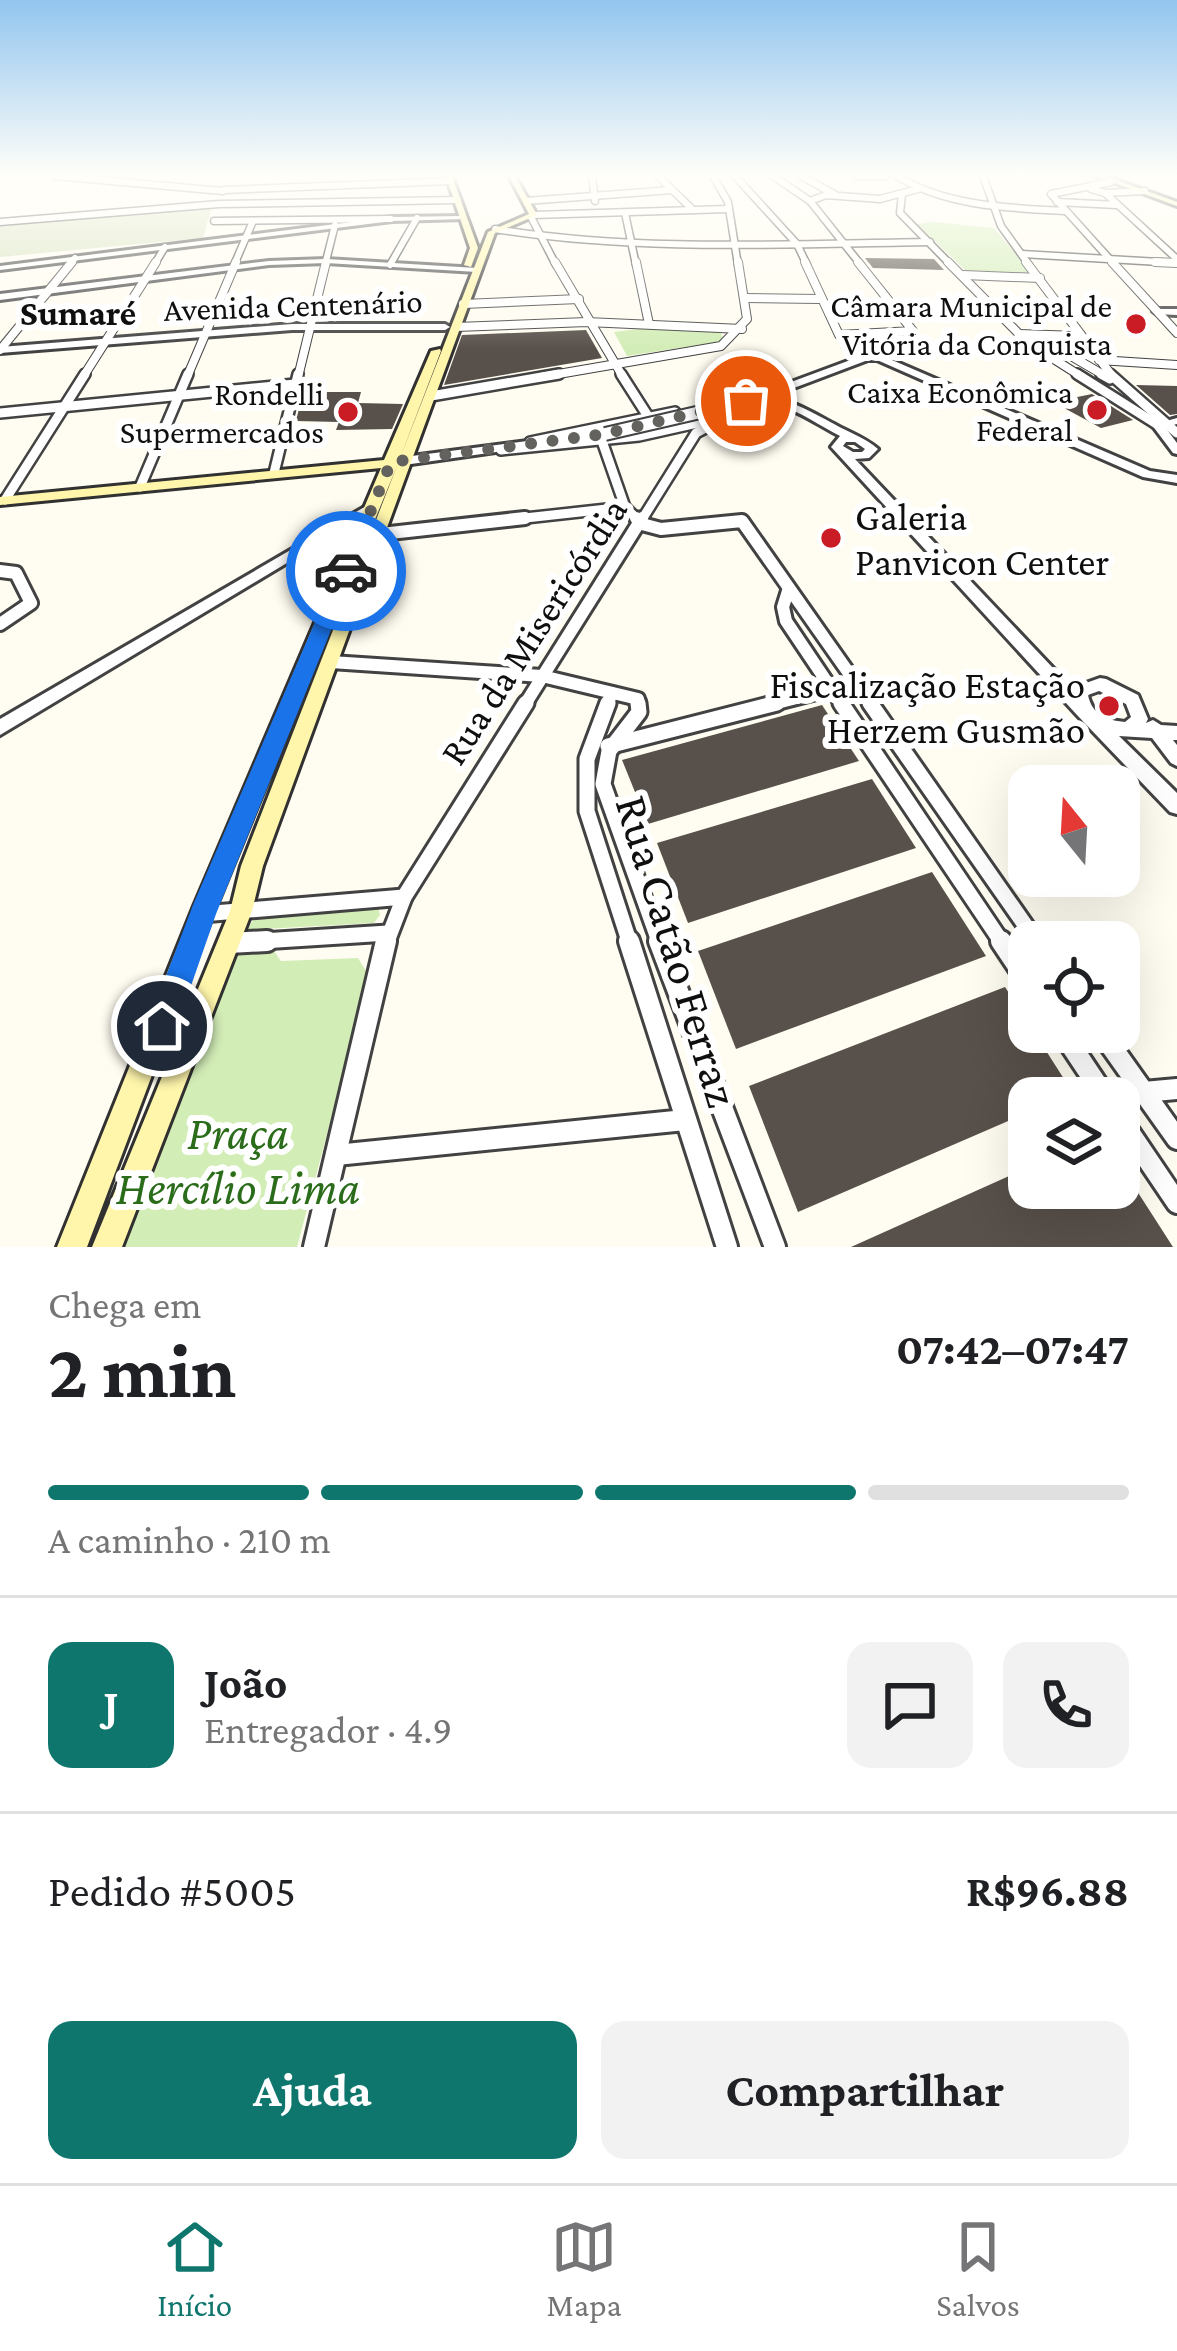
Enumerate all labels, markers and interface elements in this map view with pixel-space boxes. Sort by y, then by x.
street label: Avenida Centenário [163,282,423,328]
place label: Câmara Municipal de Vitória da Conquista [830,287,1112,362]
district label: Sumaré [20,293,136,333]
marker: Câmara Municipal de Vitória da Conquista [1123,311,1149,337]
pin [695,350,797,452]
icon: bag [713,368,779,434]
place label: Caixa Econômica Federal [847,373,1073,448]
place label: Rondelli Supermercados [120,375,324,450]
marker: Caixa Econômica Federal [1084,397,1110,423]
marker: Rondelli Supermercados [335,399,361,425]
street label: Rua da Misericórdia [431,490,635,772]
place label: Galeria Panvicon Center [855,495,1109,583]
courier [286,511,406,631]
marker: Galeria Panvicon Center [818,525,844,551]
icon: car [313,538,379,604]
place label: Fiscalização Estação Herzem Gusmão [769,663,1085,751]
marker: Fiscalização Estação Herzem Gusmão [1096,693,1122,719]
north arrow [1008,765,1140,897]
map controls [1008,765,1140,1209]
street label: Rua Catão Ferraz [605,789,751,1113]
button: locate [1008,921,1140,1053]
pin [111,975,213,1077]
icon: home [129,993,195,1059]
button: layers [1008,1077,1140,1209]
park label: Praça Hercílio Lima [116,1106,360,1214]
text: Chega em [48,1283,202,1326]
text: 07:42–07:47 [896,1324,1129,1374]
text: 2 min [48,1327,236,1414]
text: A caminho · 210 m [48,1518,331,1561]
button: chat [847,1642,973,1768]
button: phone [1003,1642,1129,1768]
text: João [204,1658,287,1708]
text: J [103,1680,119,1730]
text: Entregador · 4.9 [204,1708,452,1751]
text: Pedido #5005 [48,1866,296,1916]
text: R$96.88 [966,1866,1129,1916]
button: Ajuda [48,2021,577,2159]
button: Compartilhar [601,2021,1129,2159]
tab: Início [157,2214,232,2323]
tab: Mapa [547,2214,622,2323]
tab: Salvos [936,2214,1020,2323]

